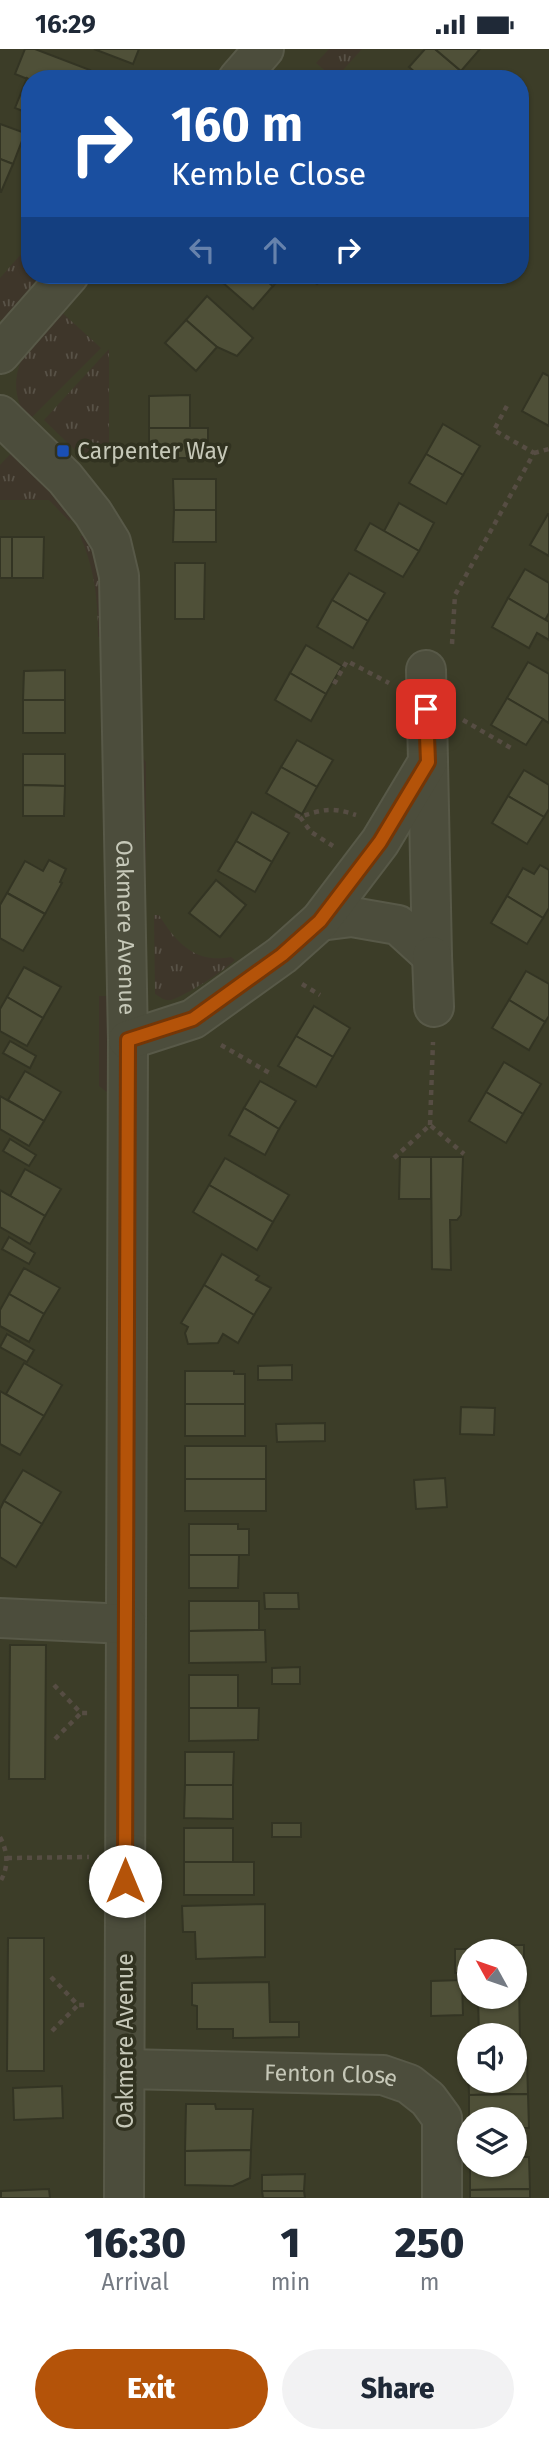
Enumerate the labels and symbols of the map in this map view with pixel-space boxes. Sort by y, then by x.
place label: Carpenter Way [77,437,229,465]
marker: Carpenter Way [55,443,71,459]
pin [396,679,456,739]
street label: Oakmere Avenue [110,840,142,1016]
position arrow [88,1844,162,1918]
north arrow [457,1939,527,2009]
street label: Oakmere Avenue [111,1953,139,2129]
street label: Fenton Close [264,2058,401,2093]

